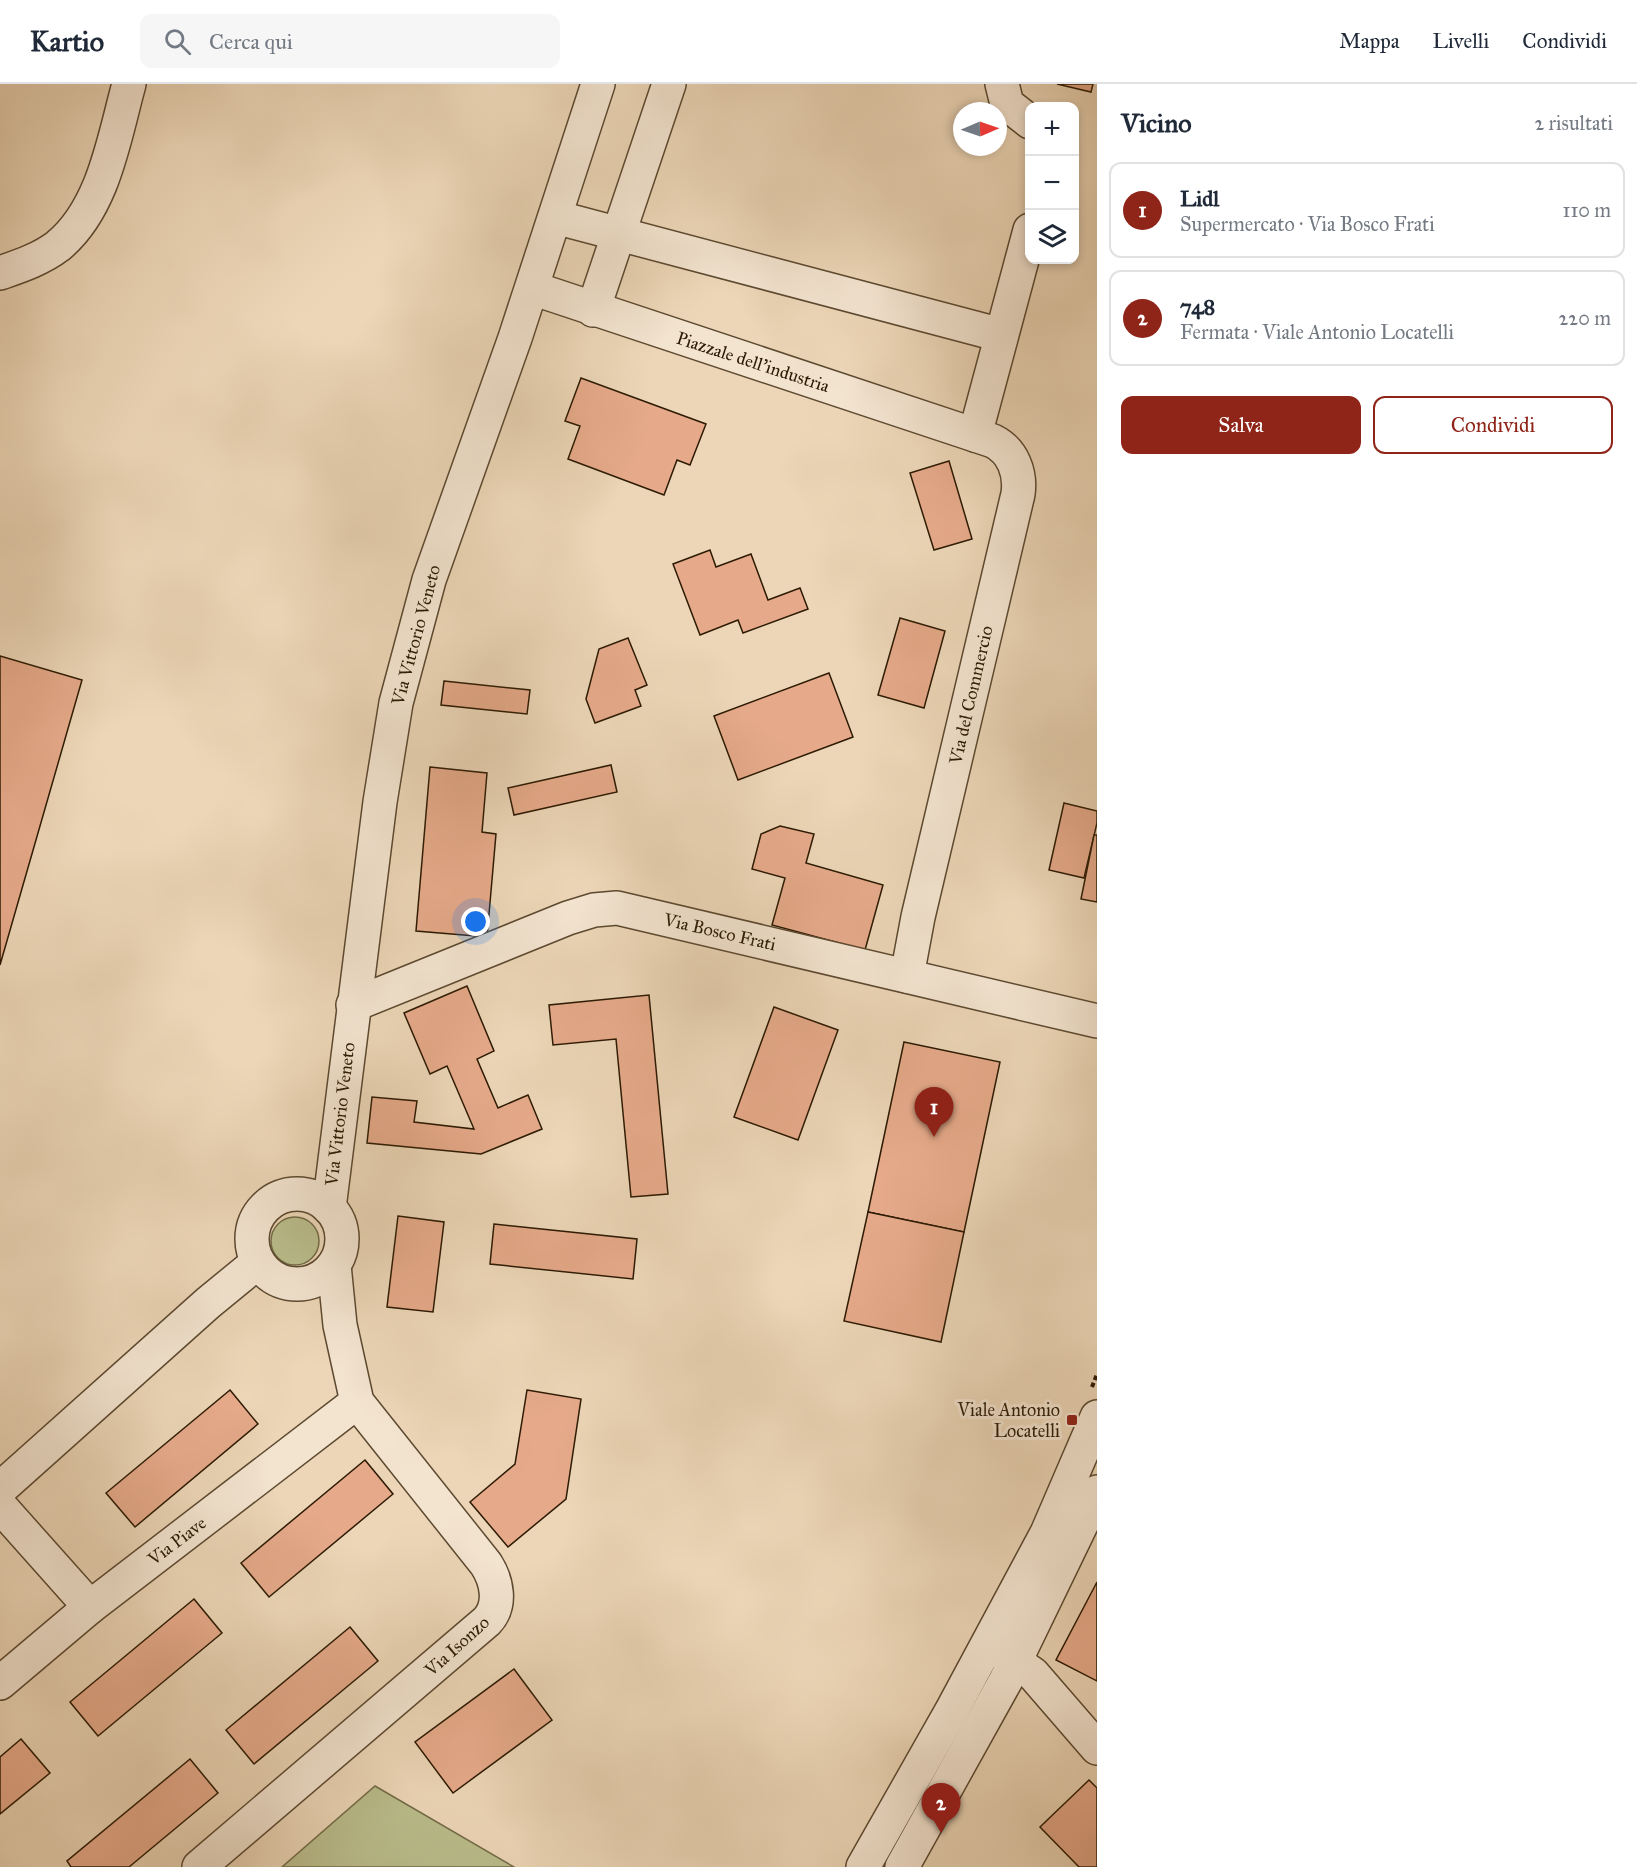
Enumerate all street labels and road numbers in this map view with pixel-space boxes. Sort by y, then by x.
street label: Piazzale dell'industria [674,327,833,397]
street label: Via Vittorio Veneto [386,562,445,709]
street label: Via del Commercio [944,624,998,767]
street label: Via Bosco Frati [661,908,778,956]
street label: Via Vittorio Veneto [320,1041,360,1188]
street label: Via Piave [143,1512,211,1571]
street label: Via Isonzo [419,1611,494,1681]

